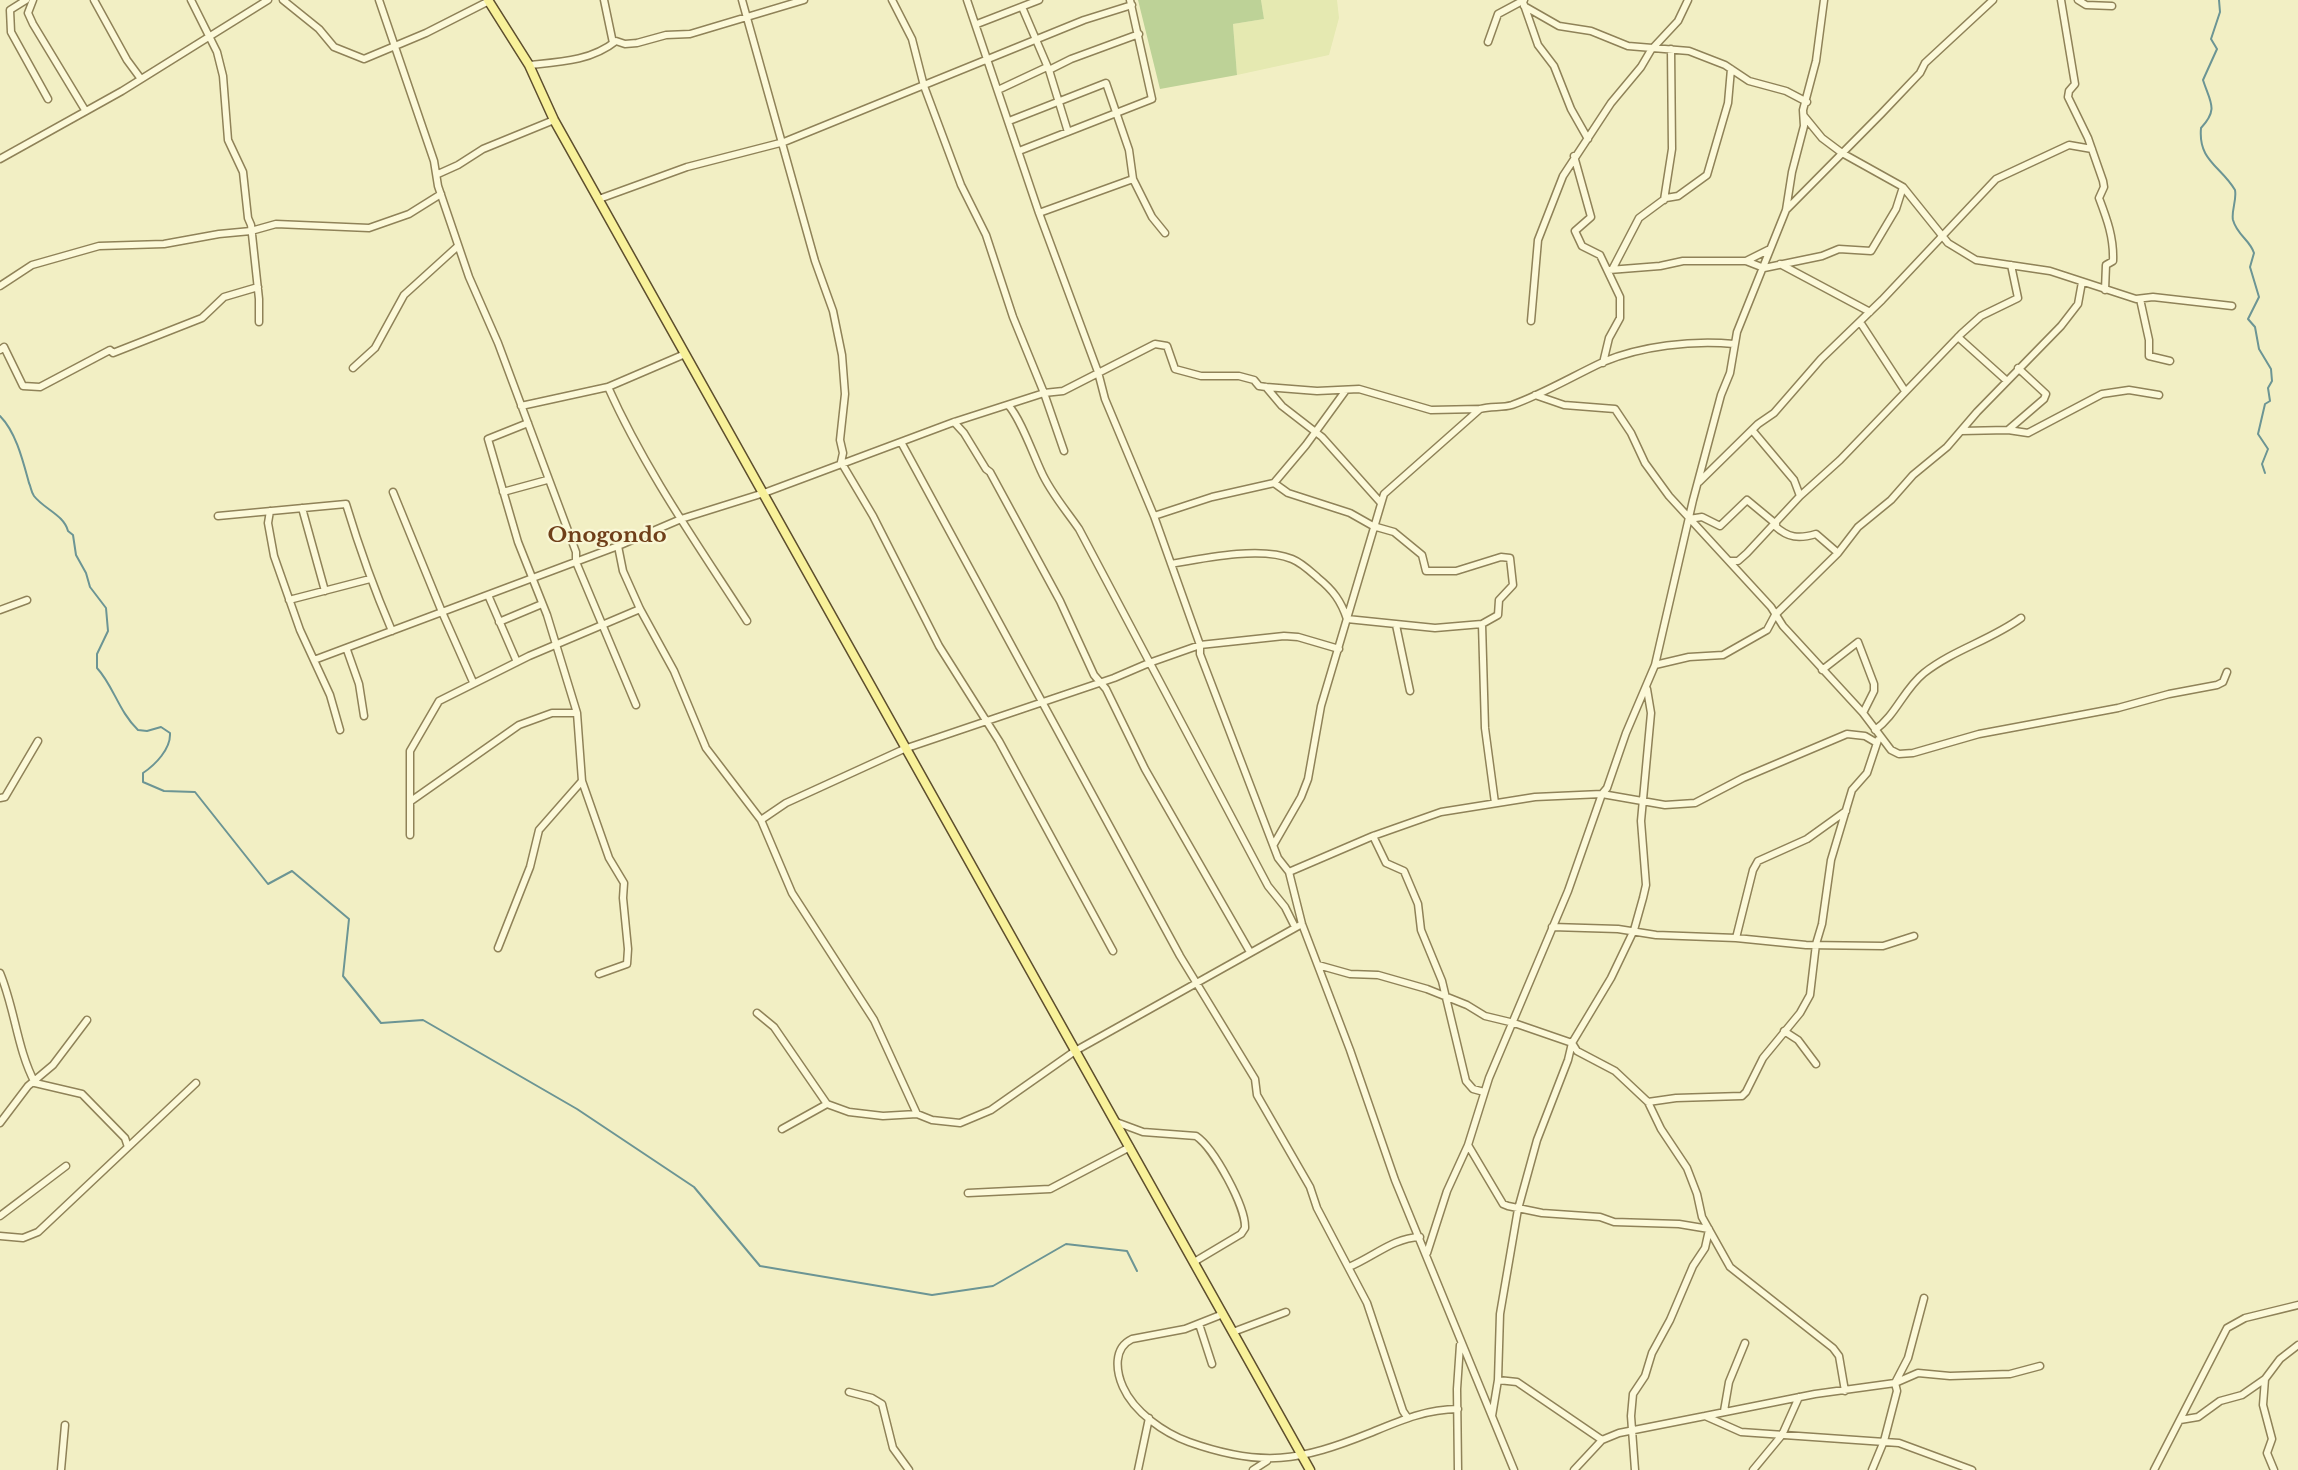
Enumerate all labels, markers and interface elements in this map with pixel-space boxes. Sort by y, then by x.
district label: Onogondo [547,523,667,549]

